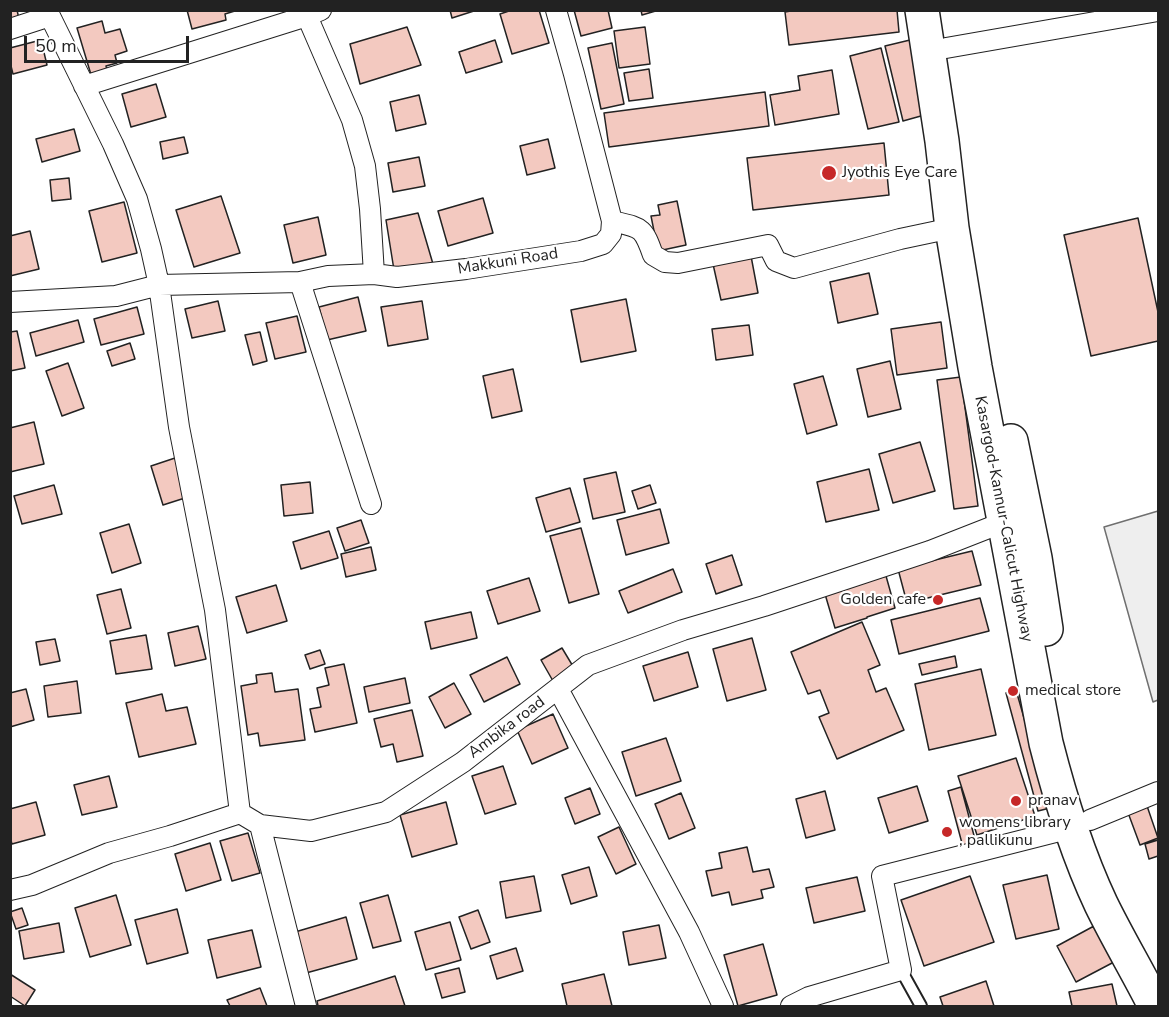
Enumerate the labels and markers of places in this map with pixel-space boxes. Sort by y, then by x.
place label: Jyothis Eye Care [842,163,957,183]
marker: Jyothis Eye Care [820,164,838,182]
place label: Golden cafe [840,590,926,610]
marker: Golden cafe [931,593,945,607]
place label: medical store [1025,681,1121,701]
marker: medical store [1006,684,1020,698]
place label: pranav [1028,791,1077,811]
marker: pranav [1009,794,1023,808]
place label: womens library , pallikunu [959,813,1071,851]
marker: womens library , pallikunu [940,825,954,839]

